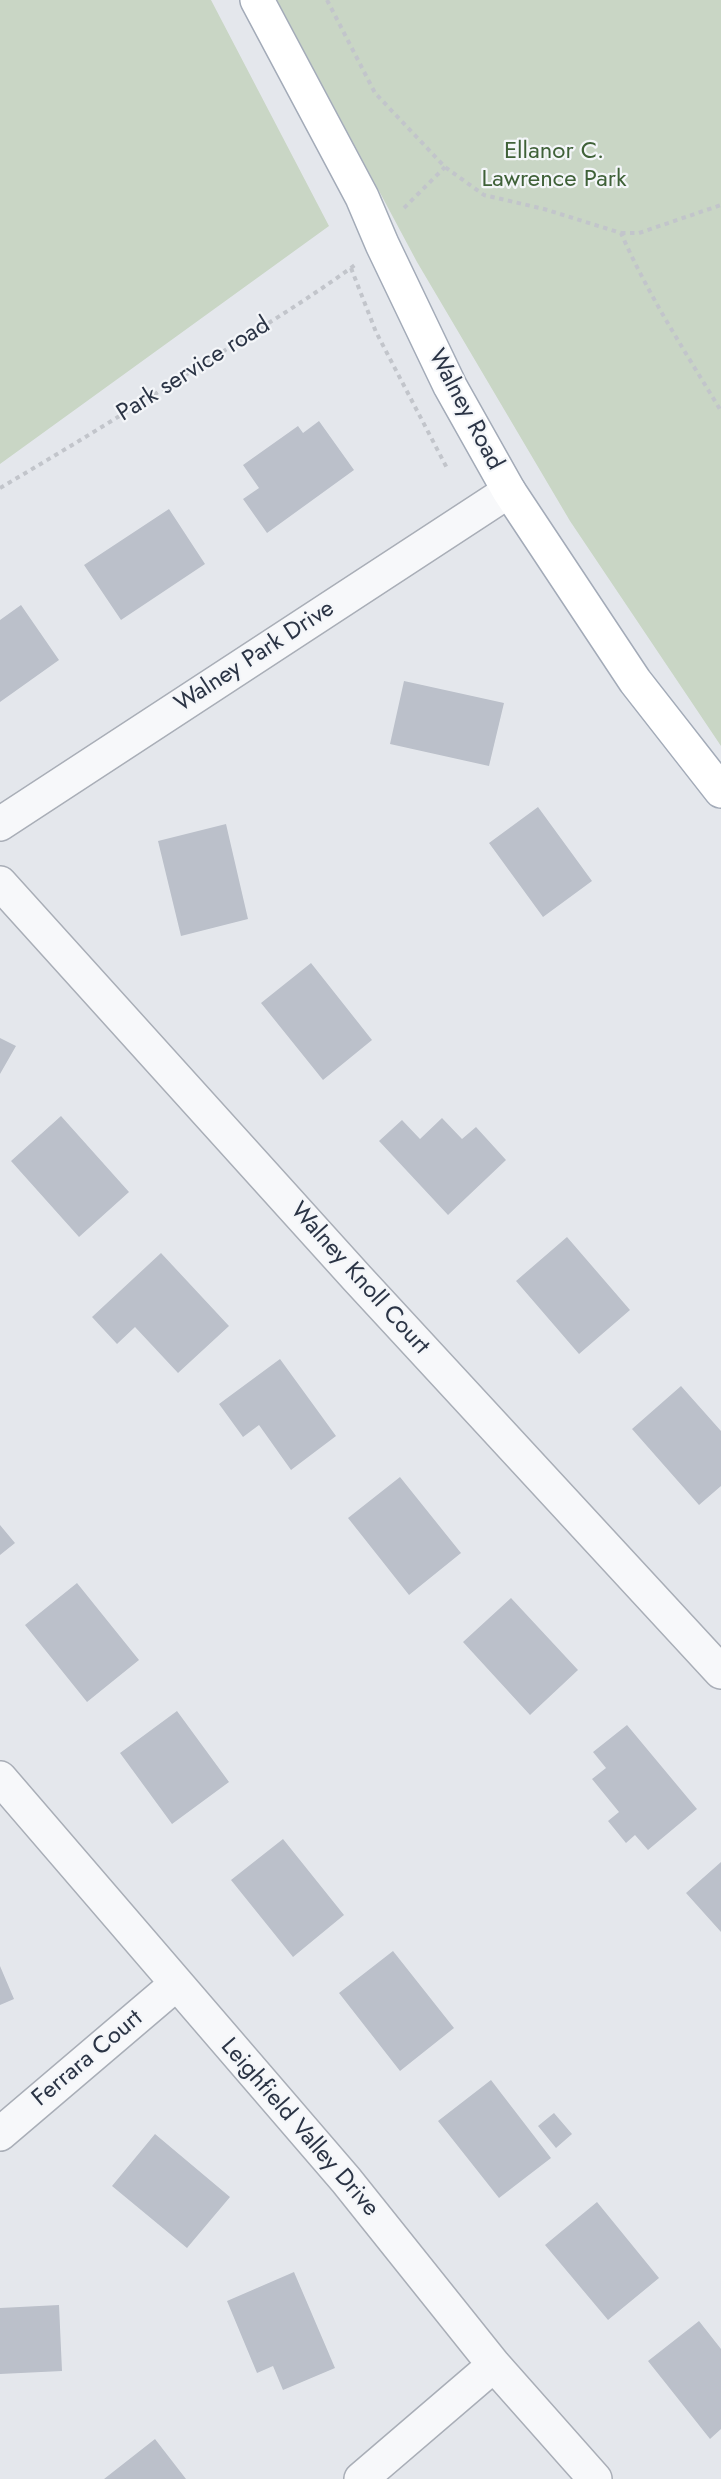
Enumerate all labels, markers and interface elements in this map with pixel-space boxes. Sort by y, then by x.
park label: Ellanor C. Lawrence Park [481,138,627,194]
street label: Park service road [112,311,276,429]
street label: Walney Road [421,345,509,475]
street label: Walney Park Drive [170,595,340,719]
street label: Walney Knoll Court [283,1197,435,1361]
street label: Ferrara Court [27,2005,149,2113]
street label: Leighfield Valley Drive [214,2033,384,2223]

